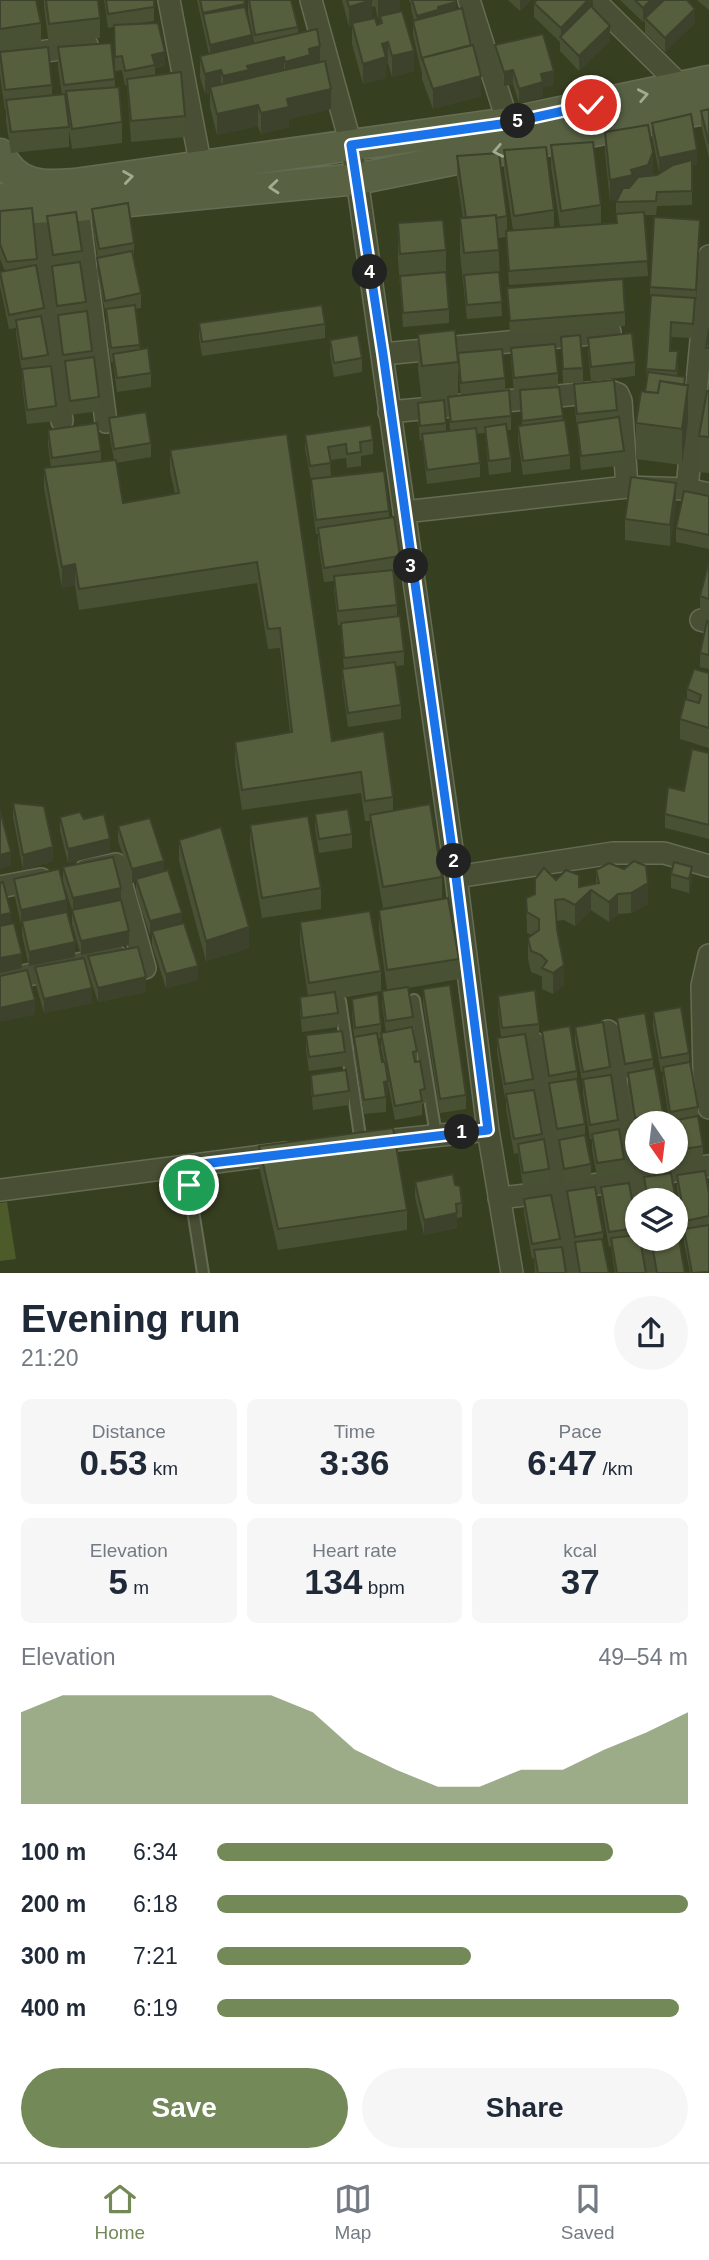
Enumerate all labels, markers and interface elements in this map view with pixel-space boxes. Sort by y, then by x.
pin [561,75,621,135]
icon: check [572,86,610,124]
one-way arrow [637,89,649,104]
pin: 5 [500,104,536,138]
text: 5 [512,110,523,131]
one-way arrow [492,143,504,158]
one-way arrow [122,169,134,184]
one-way arrow [268,180,280,195]
pin: 4 [352,254,388,290]
text: 4 [364,261,375,282]
pin: 3 [394,548,428,584]
text: 3 [405,555,416,576]
pin: 2 [436,844,472,878]
text: 2 [448,850,459,871]
north arrow [625,1111,688,1174]
map controls [625,1111,688,1251]
pin: 1 [444,1114,480,1150]
text: 1 [456,1121,467,1142]
pin [159,1155,219,1215]
icon: arrive [170,1166,208,1204]
button: layers [625,1188,688,1251]
button: share [614,1296,688,1370]
text: Evening run [21,1298,241,1340]
text: 21:20 [21,1345,79,1371]
text: Distance [92,1421,166,1442]
text: Time [334,1421,375,1442]
text: Pace [559,1421,602,1442]
text: 0.53 [79,1443,148,1482]
text: 3:36 [319,1443,390,1482]
text: 6:47 [527,1443,597,1482]
text: km [148,1458,178,1479]
text: /km [597,1458,633,1479]
text: Elevation [90,1540,168,1561]
text: Heart rate [312,1540,397,1561]
text: kcal [563,1540,597,1561]
text: 5 [109,1562,128,1601]
text: 134 [304,1562,363,1601]
text: 37 [561,1562,600,1601]
text: m [128,1577,149,1598]
text: bpm [363,1577,405,1598]
text: Elevation [21,1644,116,1670]
text: 49–54 m [598,1644,688,1670]
text: 100 m [21,1839,86,1865]
text: 6:34 [133,1839,178,1865]
text: 200 m [21,1891,86,1917]
text: 6:18 [133,1891,178,1917]
text: 300 m [21,1943,86,1969]
text: 7:21 [133,1943,178,1969]
text: 400 m [21,1995,86,2021]
text: 6:19 [133,1995,178,2021]
button: Save [21,2068,348,2148]
button: Share [362,2068,688,2148]
tab: Home [94,2180,145,2244]
tab: Map [334,2180,372,2244]
tab: Saved [561,2180,615,2244]

